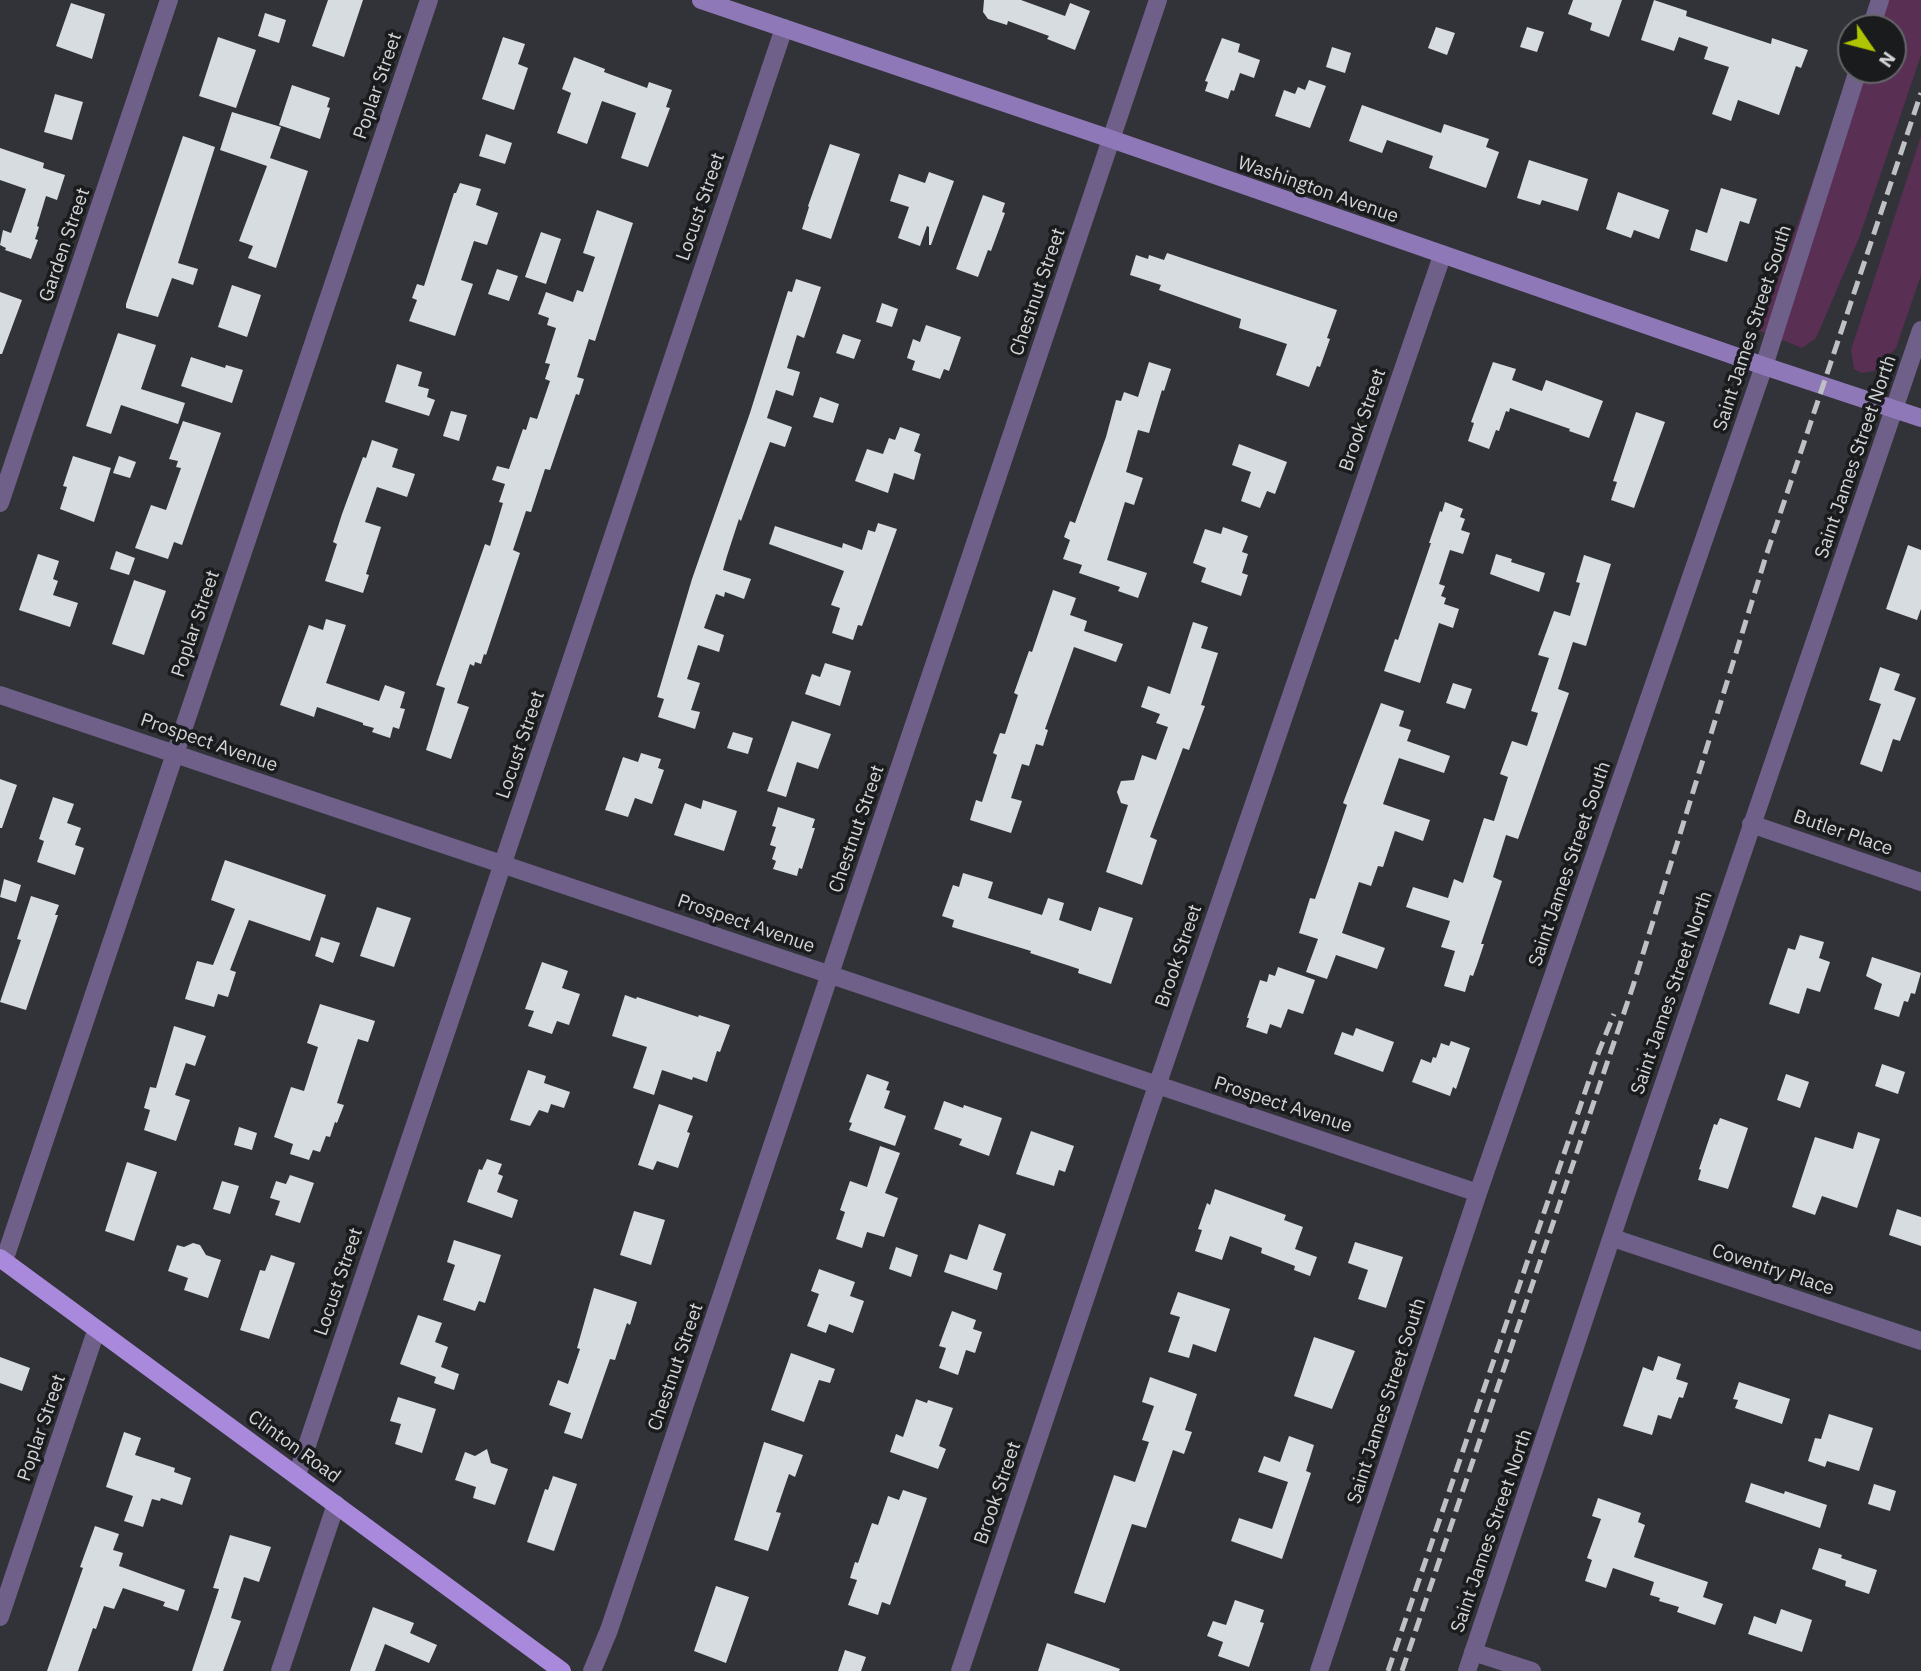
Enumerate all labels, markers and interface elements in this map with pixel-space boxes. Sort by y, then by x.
north arrow [1837,14,1907,84]
street label: Poplar Street [349,29,407,143]
text: N [1874,47,1901,72]
street label: Locust Street [672,150,730,264]
street label: Washington Avenue [1235,152,1401,228]
street label: Garden Street [35,185,95,305]
street label: Saint James Street South [1709,222,1797,434]
street label: Chestnut Street [1005,225,1071,359]
street label: Saint James Street North [1810,352,1902,562]
street label: Brook Street [1335,366,1391,474]
street label: Poplar Street [167,567,225,681]
street label: Locust Street [492,688,550,802]
street label: Prospect Avenue [137,709,281,777]
street label: Saint James Street South [1524,759,1616,969]
street label: Chestnut Street [824,762,890,896]
street label: Butler Place [1790,805,1896,861]
street label: Saint James Street North [1626,888,1718,1098]
street label: Prospect Avenue [674,890,818,958]
street label: Brook Street [1151,902,1207,1010]
street label: Prospect Avenue [1211,1072,1355,1138]
street label: Locust Street [310,1225,368,1339]
street label: Coventry Place [1709,1240,1837,1300]
street label: Saint James Street South [1343,1295,1431,1507]
street label: Chestnut Street [643,1300,709,1434]
street label: Poplar Street [13,1371,71,1485]
street label: Clinton Road [243,1406,345,1488]
street label: Saint James Street North [1446,1426,1538,1636]
street label: Brook Street [970,1439,1026,1547]

